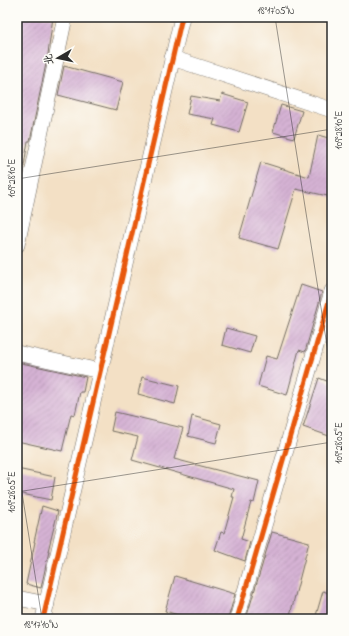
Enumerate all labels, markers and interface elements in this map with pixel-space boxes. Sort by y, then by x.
text: 18°17'05"N [257,4,295,19]
north arrow [38,38,78,78]
text: 北 [40,53,58,66]
text: 109°28'10"E [332,111,347,149]
text: 109°28'10"E [5,159,20,197]
text: 109°28'05"E [332,422,347,464]
text: 109°28'05"E [5,471,20,513]
text: 18°17'10"N [24,618,59,633]

